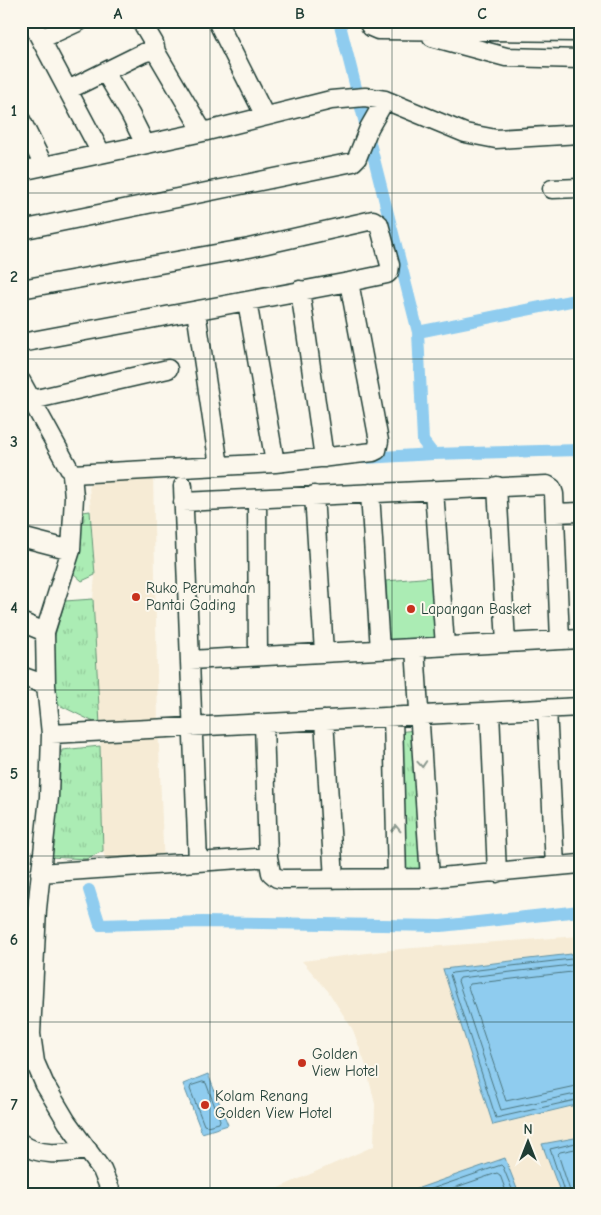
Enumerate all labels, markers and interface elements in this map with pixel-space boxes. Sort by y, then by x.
text: A [114,5,123,23]
text: B [295,5,305,23]
text: C [477,5,487,23]
text: 1 [11,102,17,120]
text: 2 [10,268,18,286]
text: 3 [10,433,18,451]
place label: Ruko Perumahan Pantai Gading [146,579,256,614]
marker: Ruko Perumahan Pantai Gading [130,591,142,603]
text: 4 [10,599,18,617]
place label: Lapangan Basket [421,600,532,618]
marker: Lapangan Basket [405,603,417,615]
one-way arrow [417,760,428,768]
text: 5 [10,765,18,783]
one-way arrow [391,825,401,833]
text: 6 [10,931,18,949]
place label: Golden View Hotel [312,1045,378,1080]
marker: Golden View Hotel [296,1057,308,1069]
place label: Kolam Renang Golden View Hotel [215,1087,332,1122]
text: 7 [10,1096,18,1114]
marker: Kolam Renang Golden View Hotel [199,1099,211,1111]
north arrow [504,1118,554,1168]
text: N [523,1121,533,1138]

